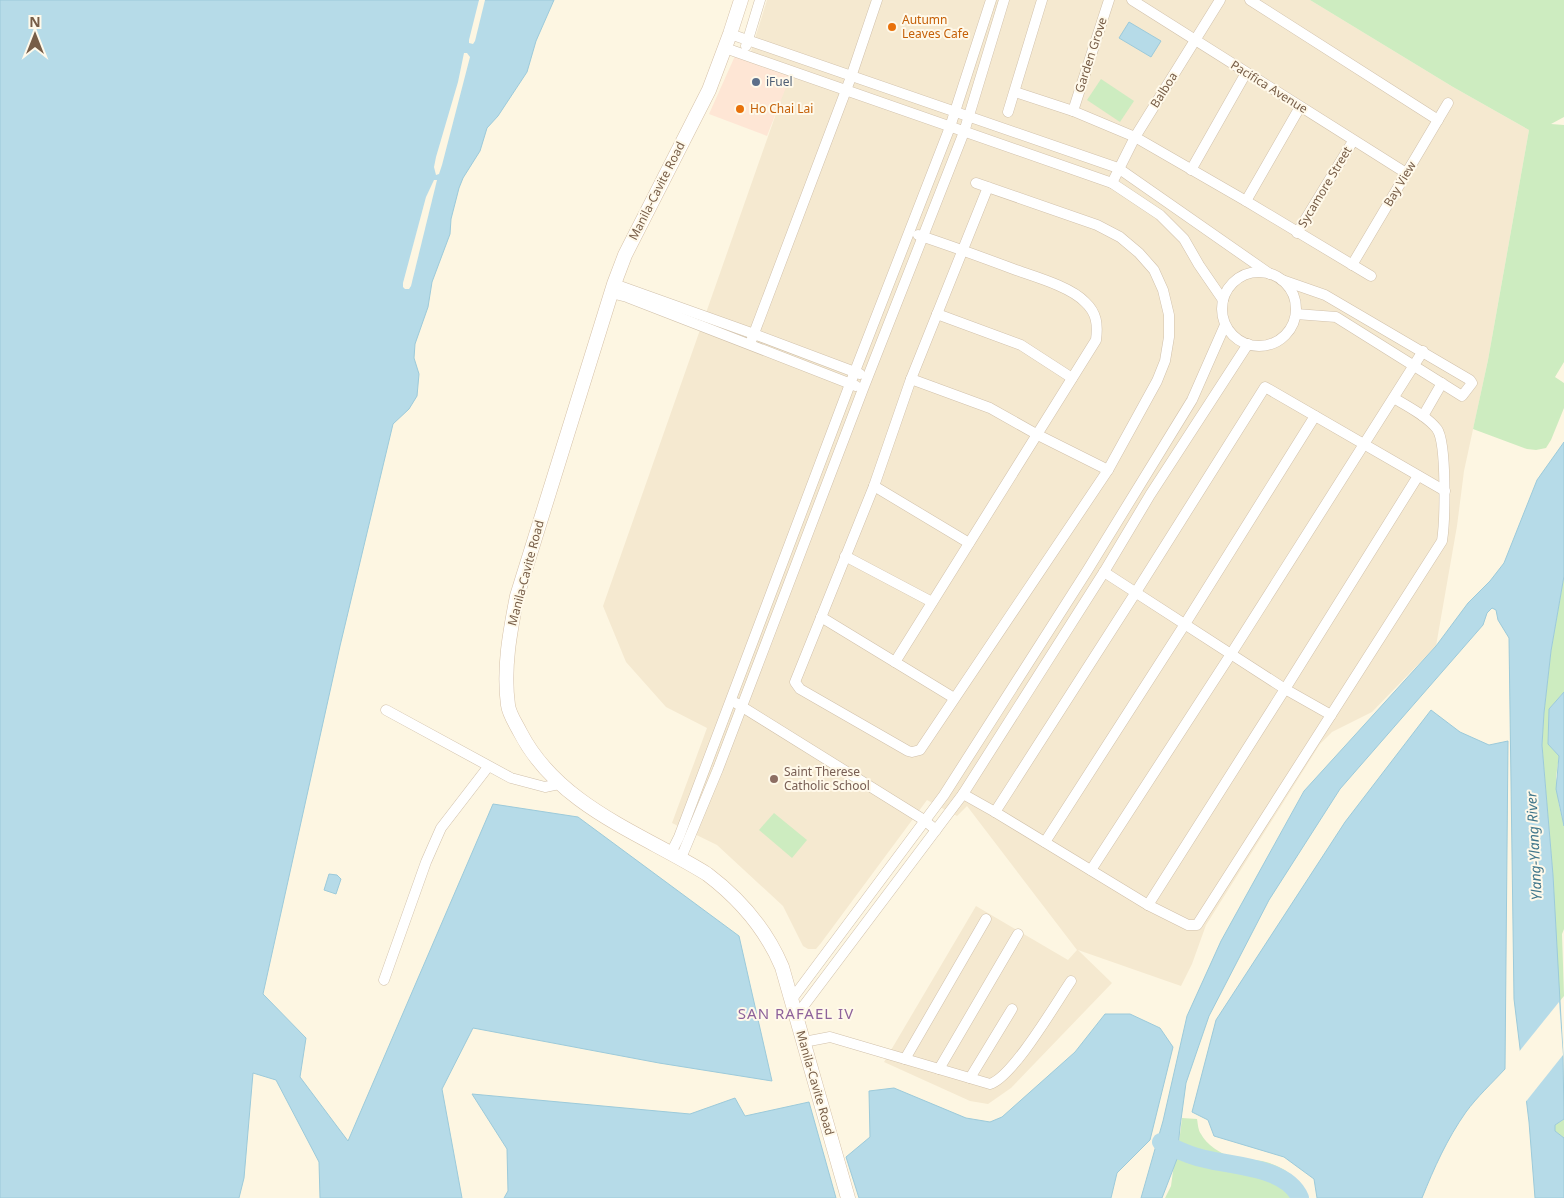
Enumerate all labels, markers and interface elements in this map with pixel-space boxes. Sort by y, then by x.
north arrow [10,10,60,60]
place label: Autumn Leaves Cafe [902,11,969,42]
text: N [29,12,41,31]
street label: Garden Grove [1070,15,1111,95]
marker: Autumn Leaves Cafe [886,21,898,33]
street label: Pacifica Avenue [1228,56,1311,117]
street label: Balboa [1146,69,1181,111]
place label: iFuel [766,73,793,90]
marker: iFuel [750,76,762,88]
place label: Ho Chai Lai [750,100,813,117]
marker: Ho Chai Lai [734,103,746,115]
street label: Manila-Cavite Road [624,139,689,243]
street label: Sycamore Street [1294,142,1356,230]
street label: Bay View [1379,157,1420,210]
street label: Manila-Cavite Road [503,518,548,627]
place label: Saint Therese Catholic School [784,763,870,794]
marker: Saint Therese Catholic School [768,773,780,785]
water label: Ylang-Ylang River [1521,791,1546,901]
district label: SAN RAFAEL IV [738,1003,854,1023]
street label: Manila-Cavite Road [792,1028,839,1137]

